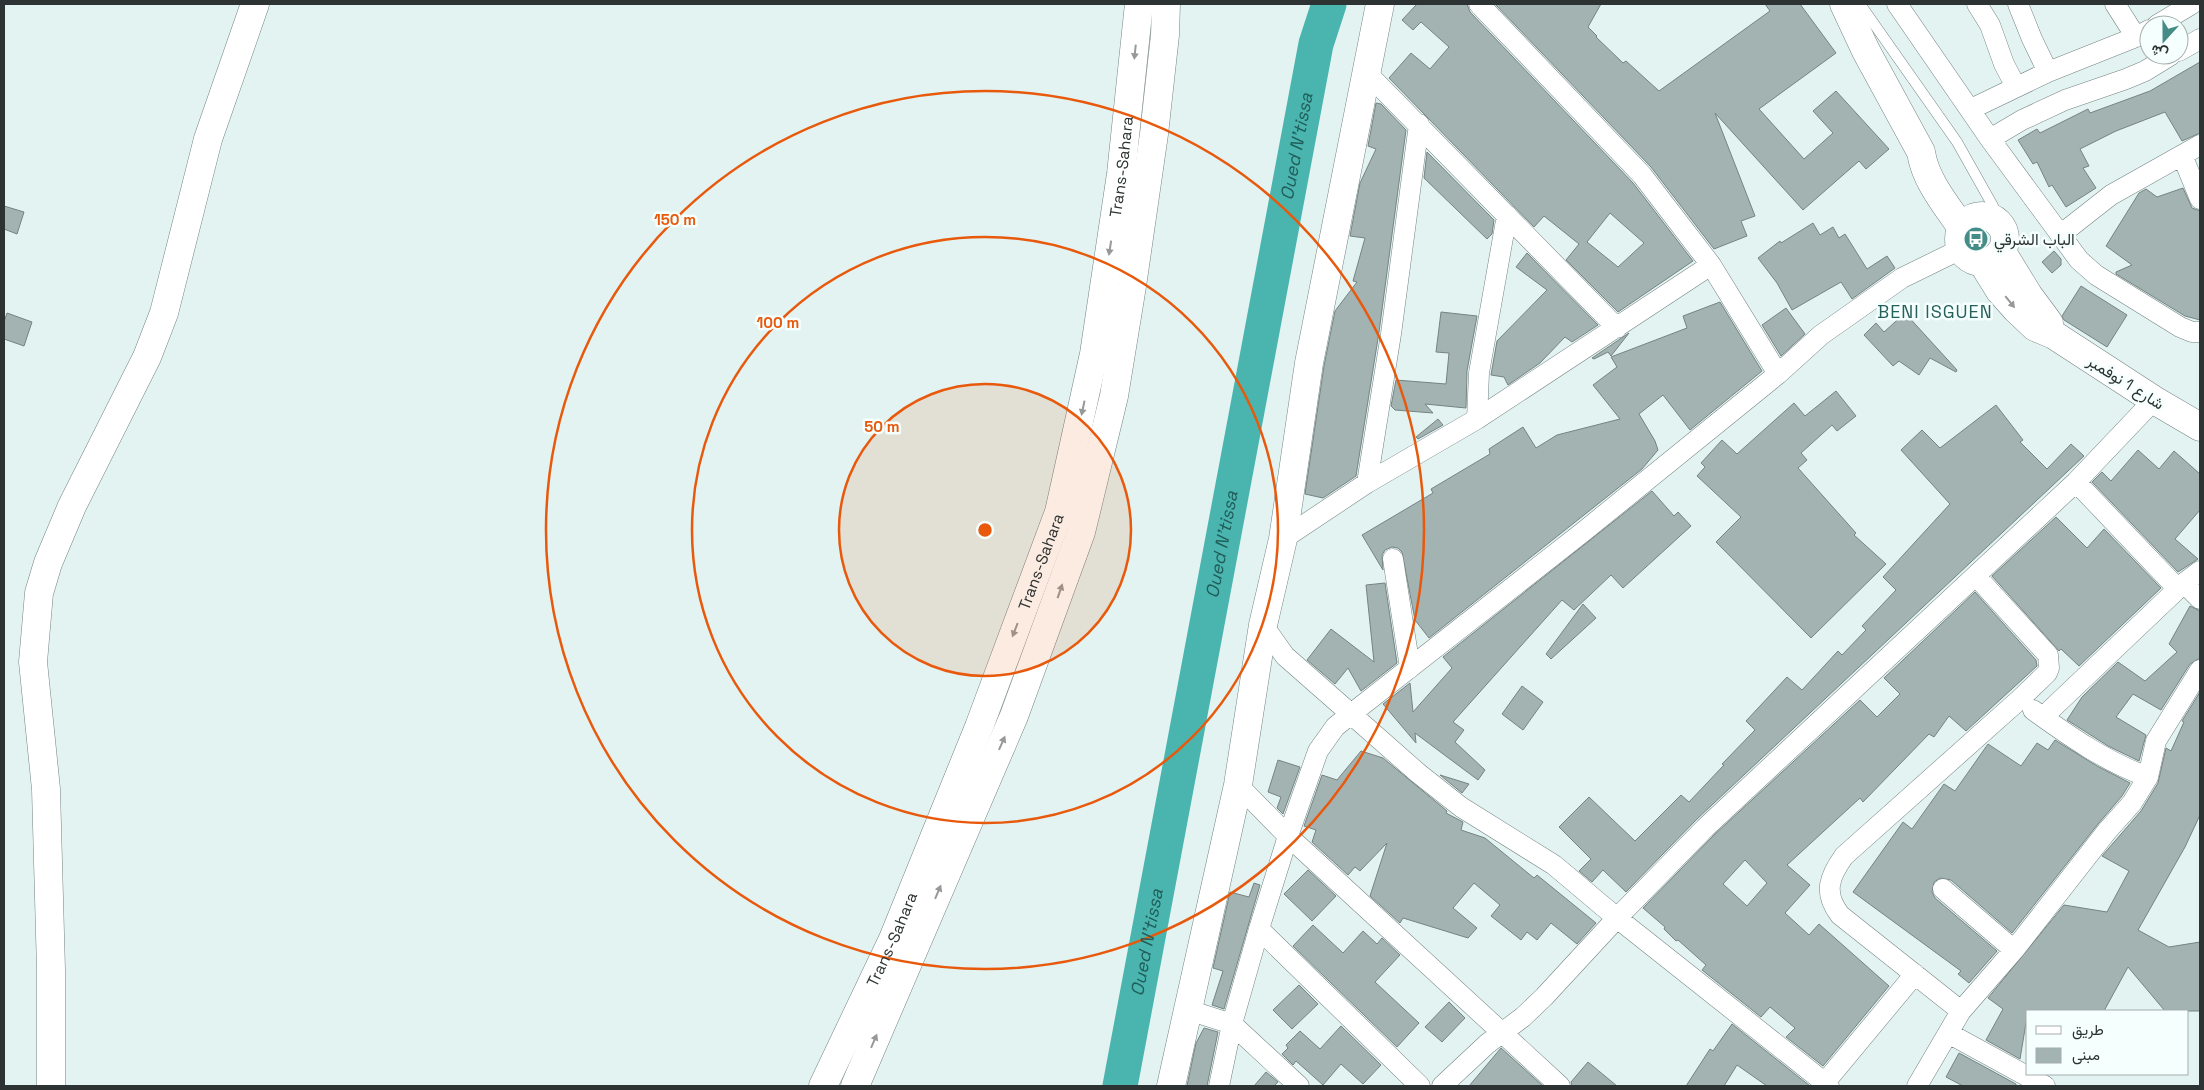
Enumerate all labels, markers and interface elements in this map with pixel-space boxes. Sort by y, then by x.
north arrow [2139,15,2189,65]
text: ش [2148,41,2170,64]
one-way arrow [1131,45,1139,61]
water label: Oued N'tissa [1275,90,1318,202]
street label: Trans-Sahara [1105,115,1138,219]
text: 150 m [654,210,696,229]
bus stop icon: الباب الشرقي [1963,226,1989,252]
place label: الباب الشرقي [1994,229,2075,253]
one-way arrow [1106,240,1114,256]
one-way arrow [2004,296,2015,309]
district label: BENI ISGUEN [1877,300,1993,323]
text: 100 m [757,313,799,332]
street label: شارع 1 نوفمبر [2082,350,2168,415]
one-way arrow [1079,401,1087,416]
text: 50 m [864,417,900,436]
water label: Oued N'tissa [1200,488,1243,600]
street label: Trans-Sahara [1013,511,1069,613]
centre of rings [976,521,994,539]
one-way arrow [1056,583,1064,598]
one-way arrow [1011,623,1019,638]
one-way arrow [999,736,1007,750]
one-way arrow [934,885,942,899]
water label: Oued N'tissa [1125,886,1168,998]
street label: Trans-Sahara [862,889,922,990]
legend [2026,1010,2189,1075]
text: طريق [2072,1020,2104,1040]
one-way arrow [871,1034,879,1048]
text: مبنى [2072,1045,2100,1065]

